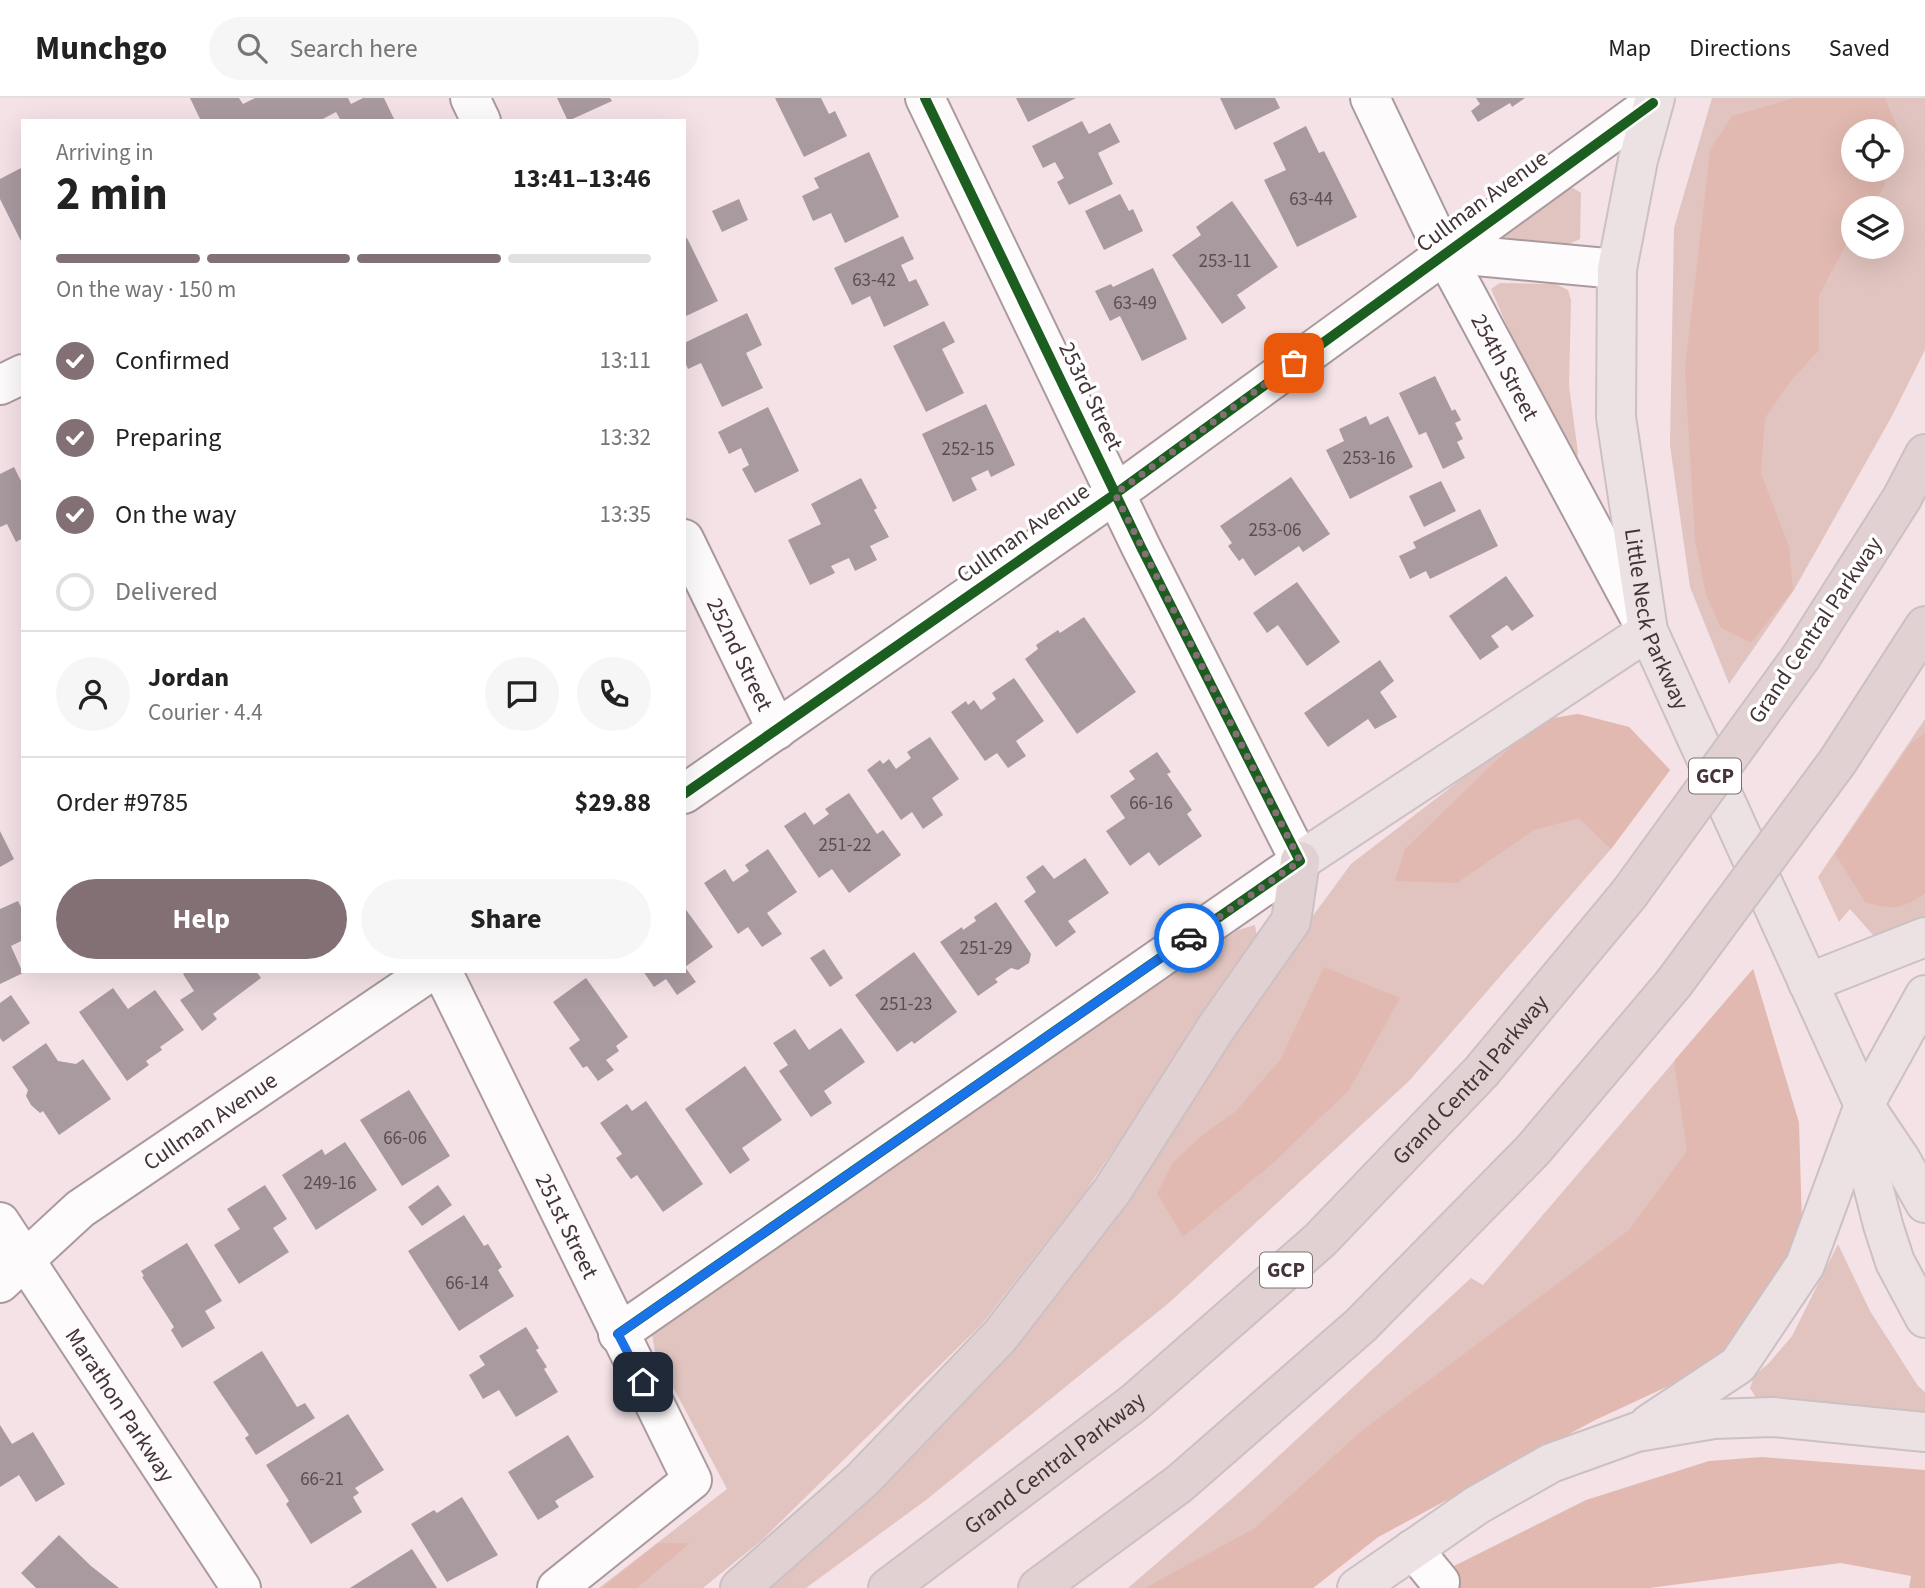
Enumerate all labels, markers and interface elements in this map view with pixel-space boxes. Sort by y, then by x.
search box [209,17,699,80]
text: Munchgo [35,25,167,72]
icon: search [233,29,271,67]
text: Search here [289,30,418,67]
text: Map [1608,31,1651,66]
text: Directions [1689,31,1791,66]
text: Saved [1829,31,1890,66]
map controls [1841,119,1904,259]
button: locate [1841,119,1904,182]
text: Arriving in [56,136,154,169]
street label: Cullman Avenue [1409,142,1555,260]
text: 13:41–13:46 [513,160,651,197]
text: 2 min [56,162,168,227]
house number: 63-44 [1289,186,1333,213]
button: layers [1841,196,1904,259]
house number: 253-11 [1198,248,1252,275]
house number: 63-42 [852,267,896,294]
text: On the way · 150 m [56,273,236,306]
house number: 63-49 [1113,290,1157,317]
street label: 254th Street [1463,308,1547,426]
pin [1264,333,1324,393]
street label: 253rd Street [1051,336,1132,456]
icon: check [56,342,94,380]
text: Confirmed [115,342,230,379]
text: 13:11 [600,344,651,377]
icon: bag [1275,344,1313,382]
icon: check [56,419,94,457]
text: Preparing [115,419,221,456]
text: 13:32 [600,421,651,454]
house number: 252-15 [941,436,995,463]
house number: 253-16 [1342,445,1396,472]
street label: Cullman Avenue [950,475,1096,591]
icon: check [56,496,94,534]
text: On the way [115,496,236,533]
text: 13:35 [600,498,651,531]
house number: 253-06 [1248,517,1302,544]
street label: Little Neck Parkway [1616,526,1698,715]
street label: Grand Central Parkway [1740,530,1890,730]
text: Delivered [115,573,218,610]
street label: 252nd Street [699,592,782,716]
button: person [56,657,130,731]
button: chat [485,657,559,731]
button: phone [577,657,651,731]
text: Jordan [148,659,229,696]
text: Courier · 4.4 [148,696,263,729]
road number: GCP [1689,758,1741,794]
text: Order #9785 [56,784,188,821]
text: $29.88 [575,784,651,821]
house number: 66-16 [1129,790,1173,817]
house number: 251-22 [818,832,872,859]
button: Help [56,879,347,959]
button: Share [361,879,651,959]
courier [1154,903,1224,973]
icon: car [1170,919,1208,957]
house number: 251-29 [959,935,1013,962]
street label: Grand Central Parkway [1384,987,1556,1172]
house number: 251-23 [879,991,933,1018]
street label: Cullman Avenue [136,1063,284,1178]
house number: 66-06 [383,1125,427,1152]
street label: 251st Street [527,1168,607,1284]
house number: 249-16 [303,1170,357,1197]
road number: GCP [1260,1252,1312,1288]
house number: 66-14 [445,1270,489,1297]
street label: Marathon Parkway [58,1321,183,1489]
pin [613,1352,673,1412]
icon: home [624,1363,662,1401]
street label: Grand Central Parkway [957,1384,1152,1542]
house number: 66-21 [300,1466,344,1493]

